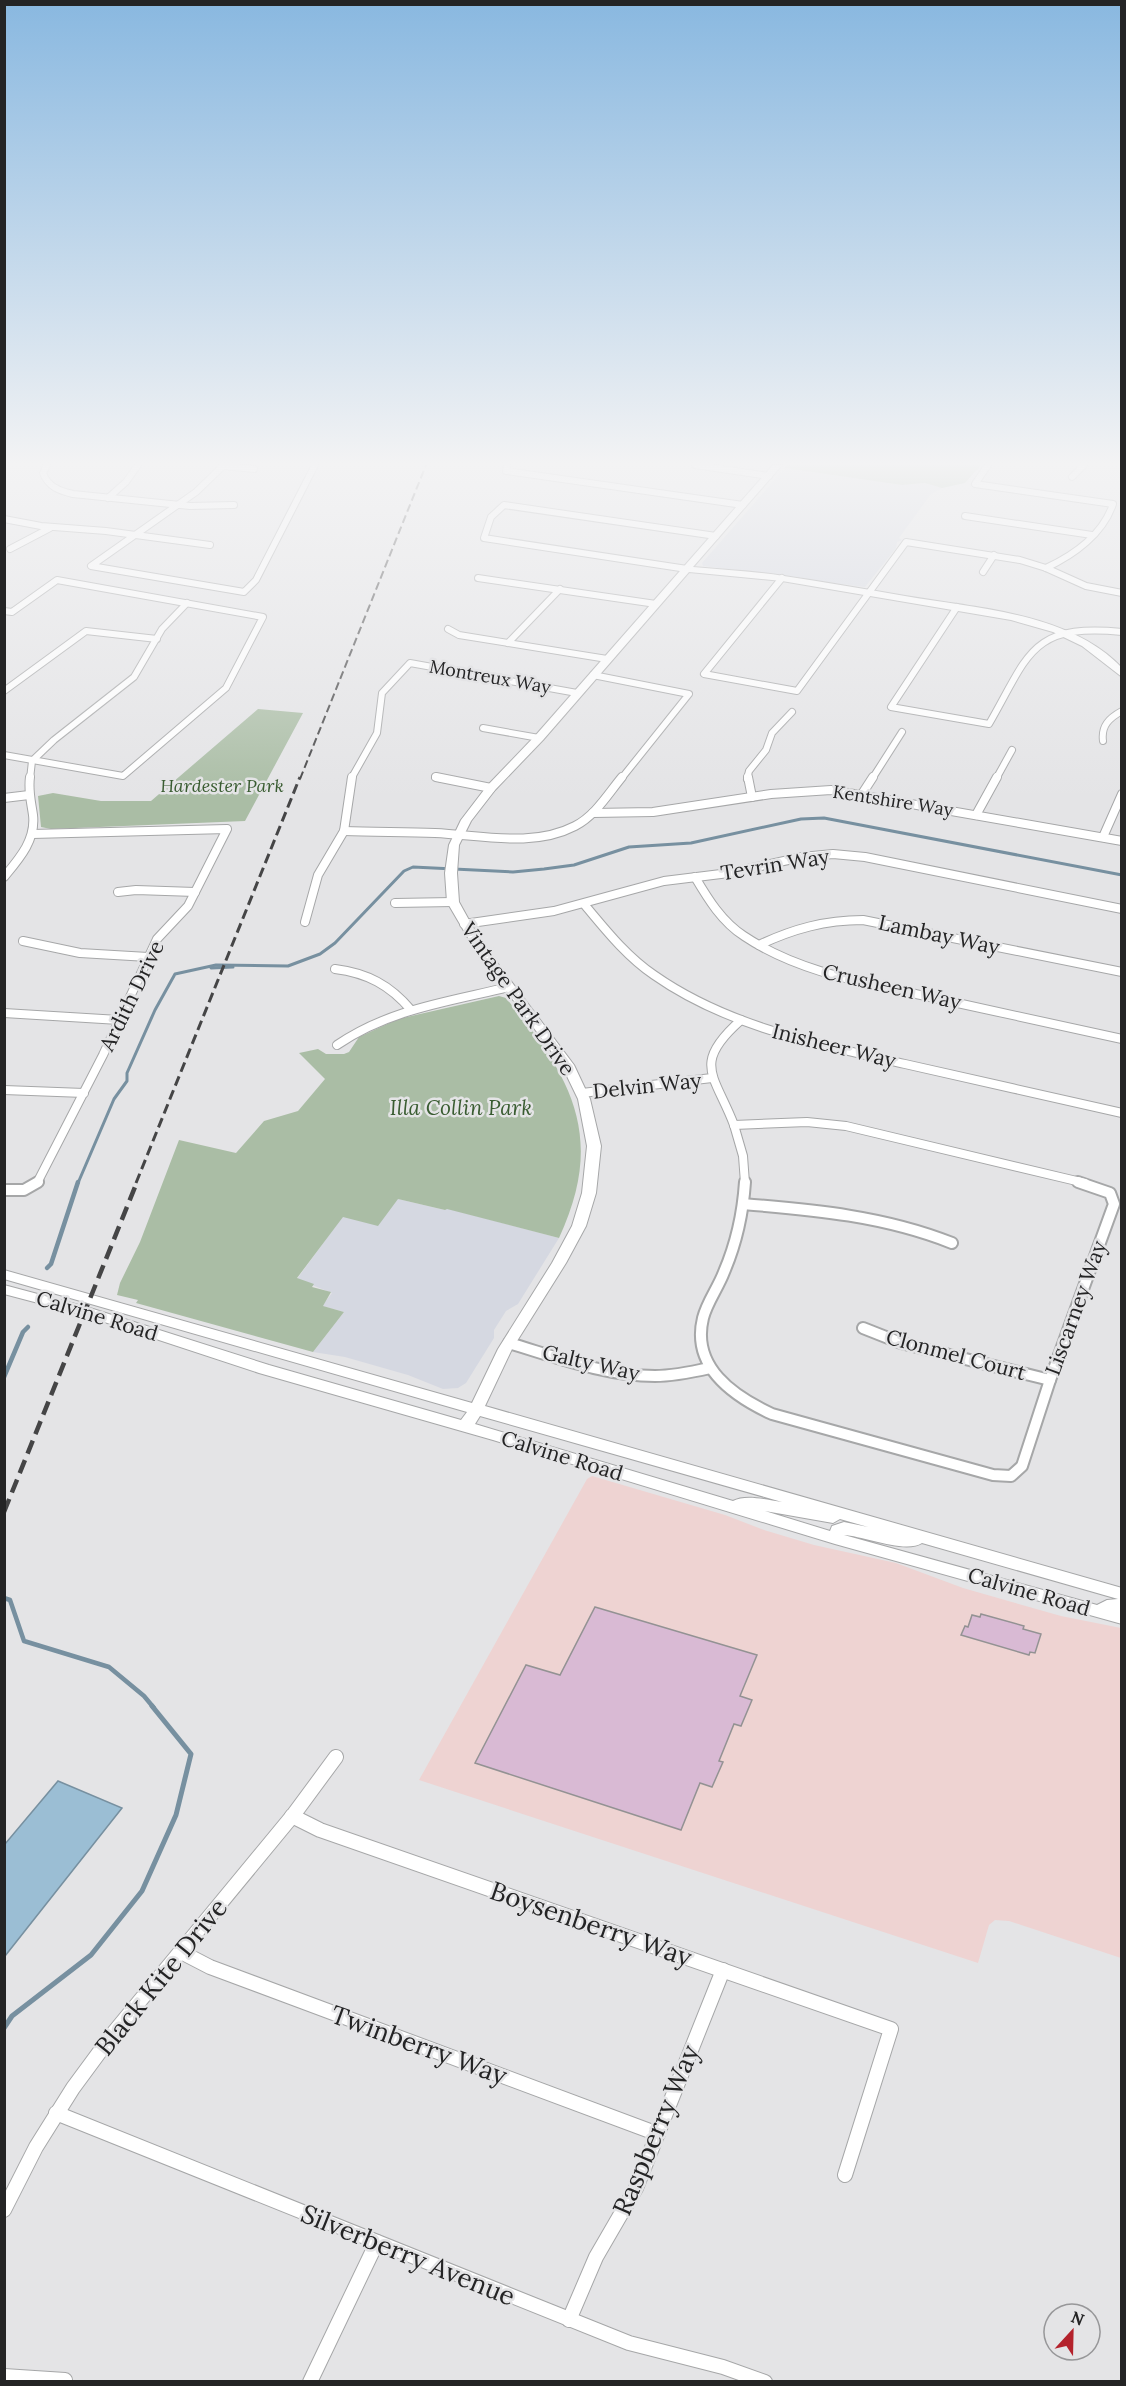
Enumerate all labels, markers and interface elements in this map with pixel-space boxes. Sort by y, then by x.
street label: Montreux Way [428,655,553,699]
park label: Hardester Park [160,774,284,797]
street label: Kentshire Way [831,780,955,821]
street label: Tevrin Way [719,843,831,886]
street label: Lambay Way [876,908,1002,961]
street label: Vintage Park Drive [455,916,581,1081]
street label: Ardith Drive [93,936,170,1056]
street label: Crusheen Way [820,957,964,1016]
street label: Inisheer Way [769,1017,899,1074]
street label: Delvin Way [591,1066,703,1105]
park label: Illa Collin Park [390,1094,532,1121]
street label: Liscarney Way [1039,1237,1112,1379]
street label: Calvine Road [33,1284,161,1347]
street label: Clonmel Court [883,1323,1030,1386]
street label: Galty Way [540,1338,642,1387]
street label: Calvine Road [498,1424,626,1487]
street label: Calvine Road [965,1561,1093,1622]
street label: Boysenberry Way [486,1874,697,1974]
street label: Black Kite Drive [87,1891,234,2062]
street label: Twinberry Way [327,1997,512,2092]
street label: Raspberry Way [605,2039,706,2220]
street label: Silverberry Avenue [296,2197,520,2313]
north arrow [1042,2302,1102,2362]
text: N [1068,2307,1087,2330]

